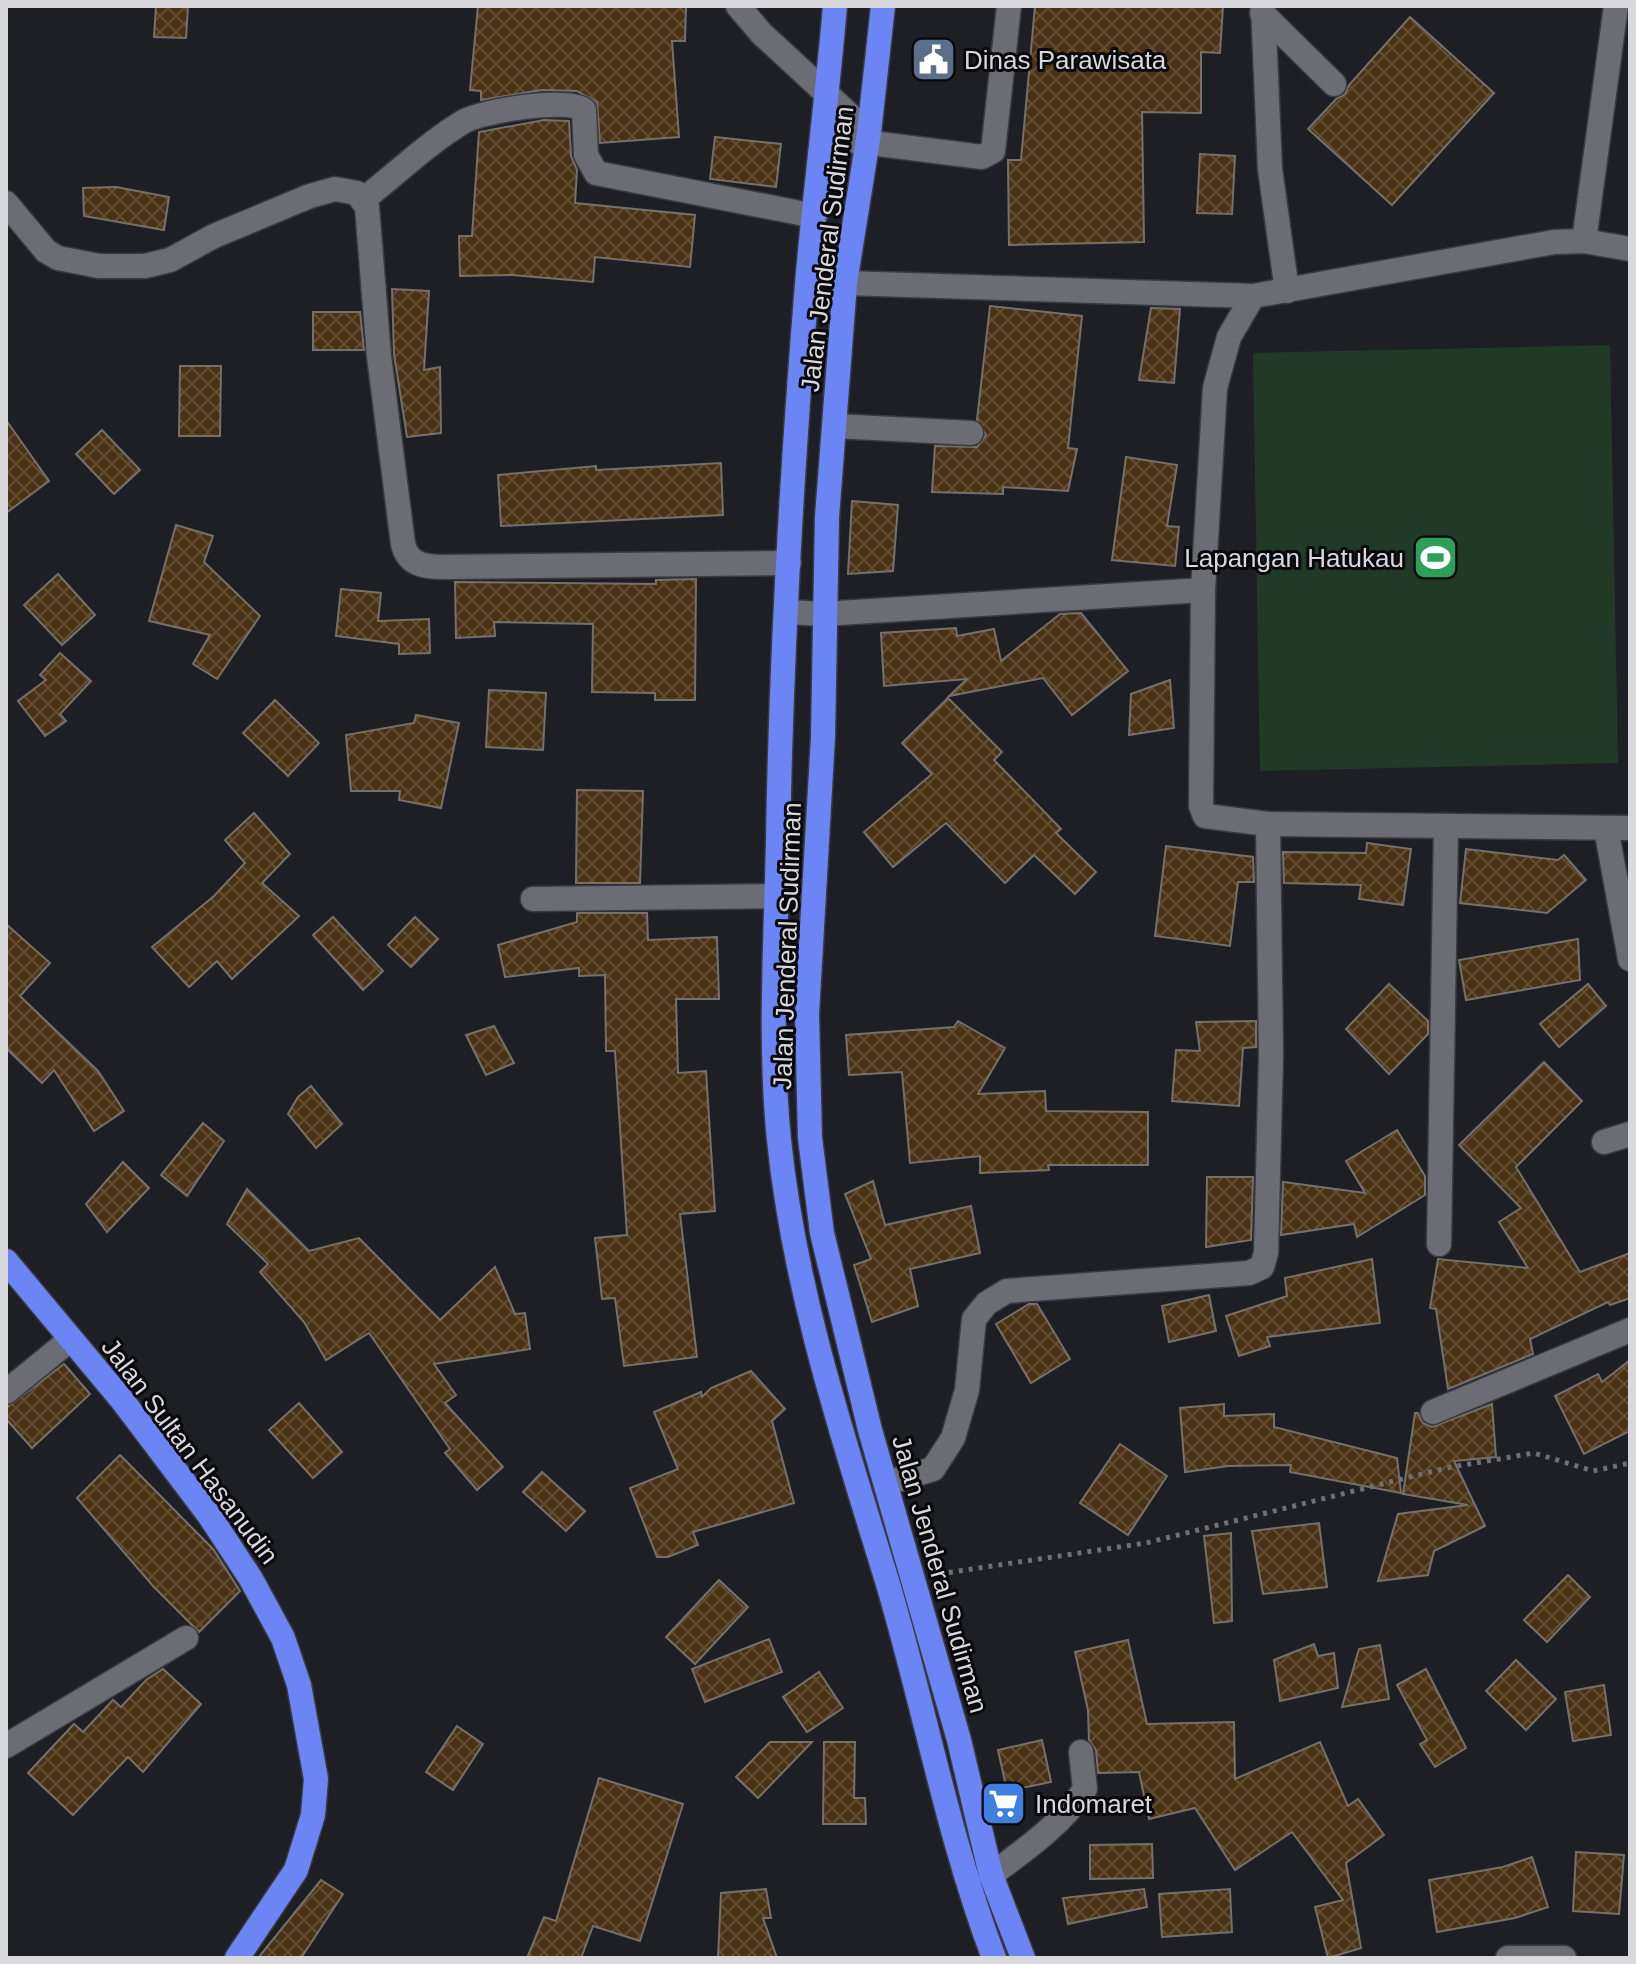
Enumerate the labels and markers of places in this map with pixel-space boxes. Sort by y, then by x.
public building icon: Dinas Parawisata [909,36,957,84]
place label: Dinas Parawisata [964,45,1167,75]
sports icon: Lapangan Hatukau [1411,534,1459,582]
place label: Lapangan Hatukau [1184,543,1404,573]
supermarket icon: Indomaret [980,1780,1028,1828]
place label: Indomaret [1035,1789,1153,1819]

